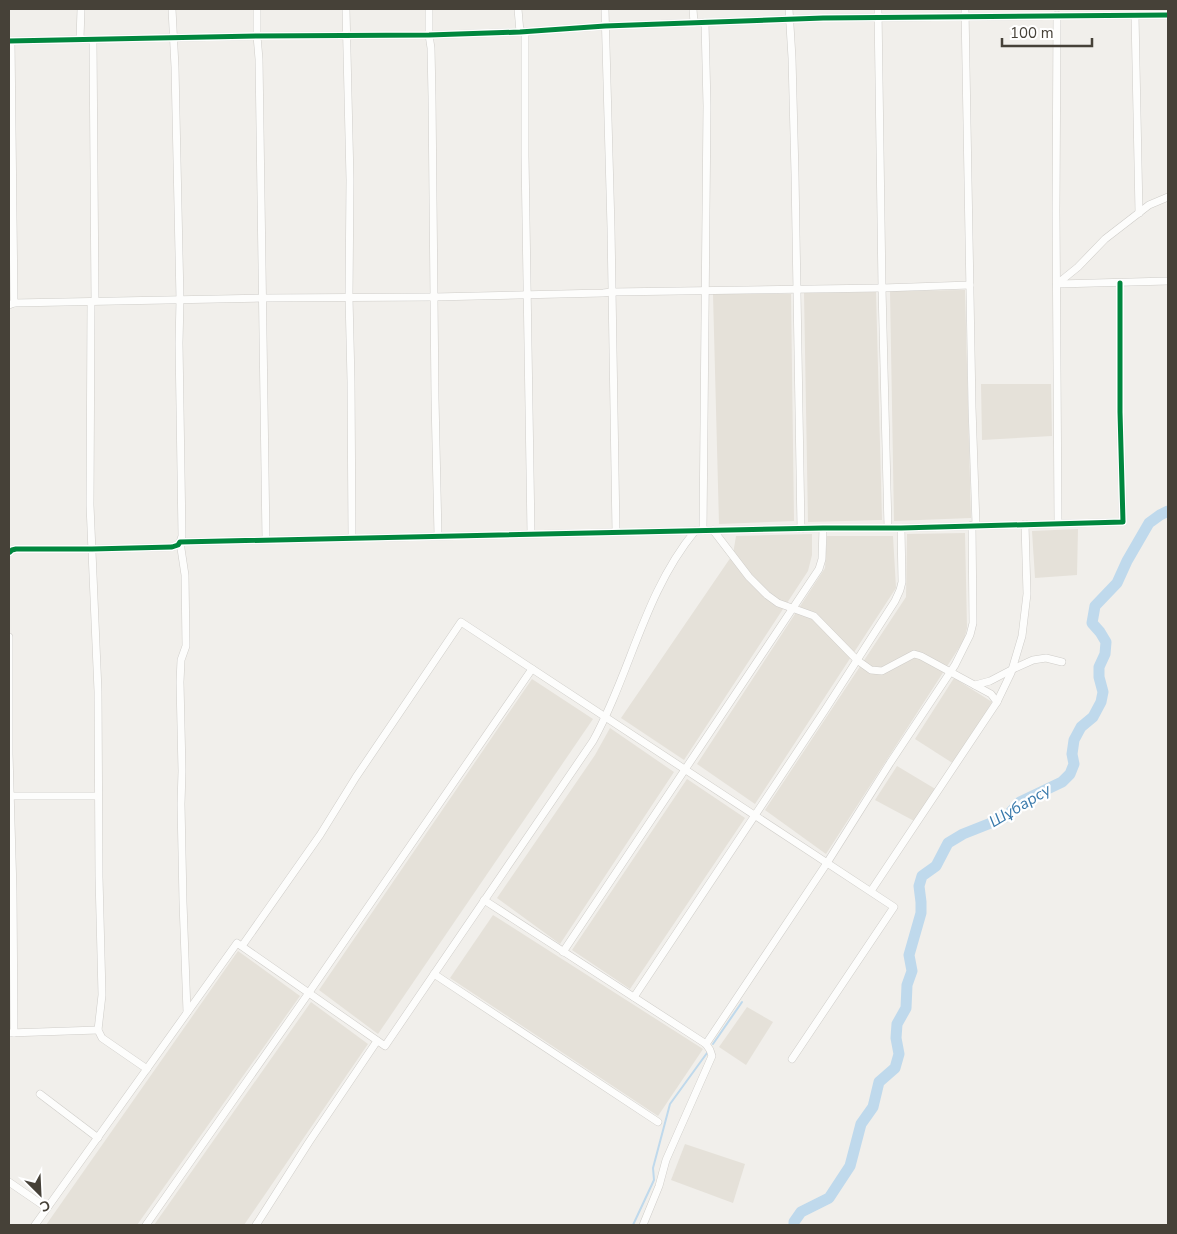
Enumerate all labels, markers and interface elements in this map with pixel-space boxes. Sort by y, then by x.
scale bar [1002,15,1092,47]
text: 100 m [1010,23,1054,43]
water label: Шұбарсу [985,779,1055,833]
north arrow [15,1169,65,1219]
text: С [36,1195,53,1216]

